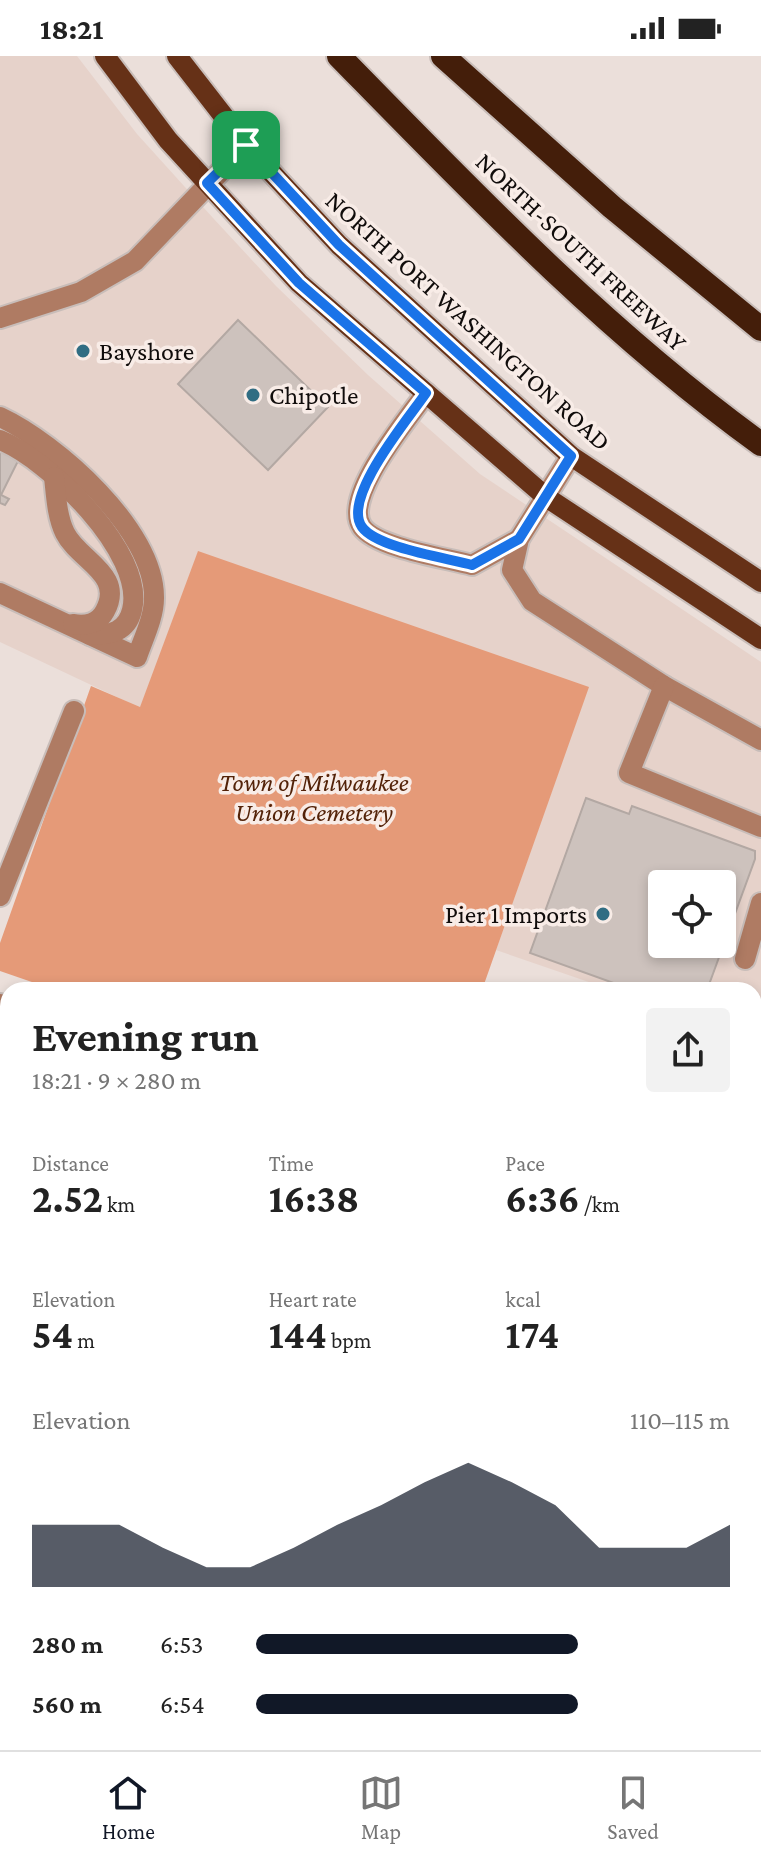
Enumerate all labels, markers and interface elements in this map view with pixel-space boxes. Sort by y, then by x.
text: 18:21 [40,12,104,45]
pin [212,111,280,179]
icon: arrive [224,123,268,167]
street label: NORTH-SOUTH FREEWAY [470,147,692,357]
street label: NORTH PORT WASHINGTON ROAD [320,186,616,456]
place label: Bayshore [99,337,194,366]
marker: Bayshore [74,342,92,360]
place label: Chipotle [269,381,359,410]
marker: Chipotle [244,386,262,404]
park label: Town of Milwaukee Union Cemetery [219,768,409,827]
map controls [648,870,736,958]
button: locate [648,870,736,958]
place label: Pier 1 Imports [445,900,587,929]
marker: Pier 1 Imports [594,905,612,923]
button: share [646,1008,730,1092]
text: Evening run [32,1012,259,1060]
text: 18:21 · 9 × 280 m [32,1066,201,1095]
text: Distance [32,1151,109,1176]
text: Time [269,1151,314,1176]
text: Pace [505,1151,545,1176]
text: 2.52 [32,1176,103,1221]
text: 16:38 [269,1176,359,1221]
text: 6:36 [505,1176,580,1221]
text: km [103,1192,135,1217]
text: /km [580,1192,620,1217]
text: Elevation [32,1287,115,1312]
text: Heart rate [269,1287,357,1312]
text: kcal [505,1287,541,1312]
text: 54 [32,1312,73,1357]
text: 144 [269,1312,327,1357]
text: 174 [505,1312,559,1357]
text: m [73,1328,95,1353]
text: bpm [327,1328,371,1353]
text: Elevation [32,1406,130,1435]
text: 110–115 m [630,1406,730,1435]
text: 280 m [32,1630,103,1659]
text: 6:53 [160,1630,203,1659]
text: 560 m [32,1690,102,1719]
text: 6:54 [160,1690,205,1719]
tab: Home [102,1771,155,1844]
tab: Map [359,1771,403,1844]
tab: Saved [607,1771,659,1844]

